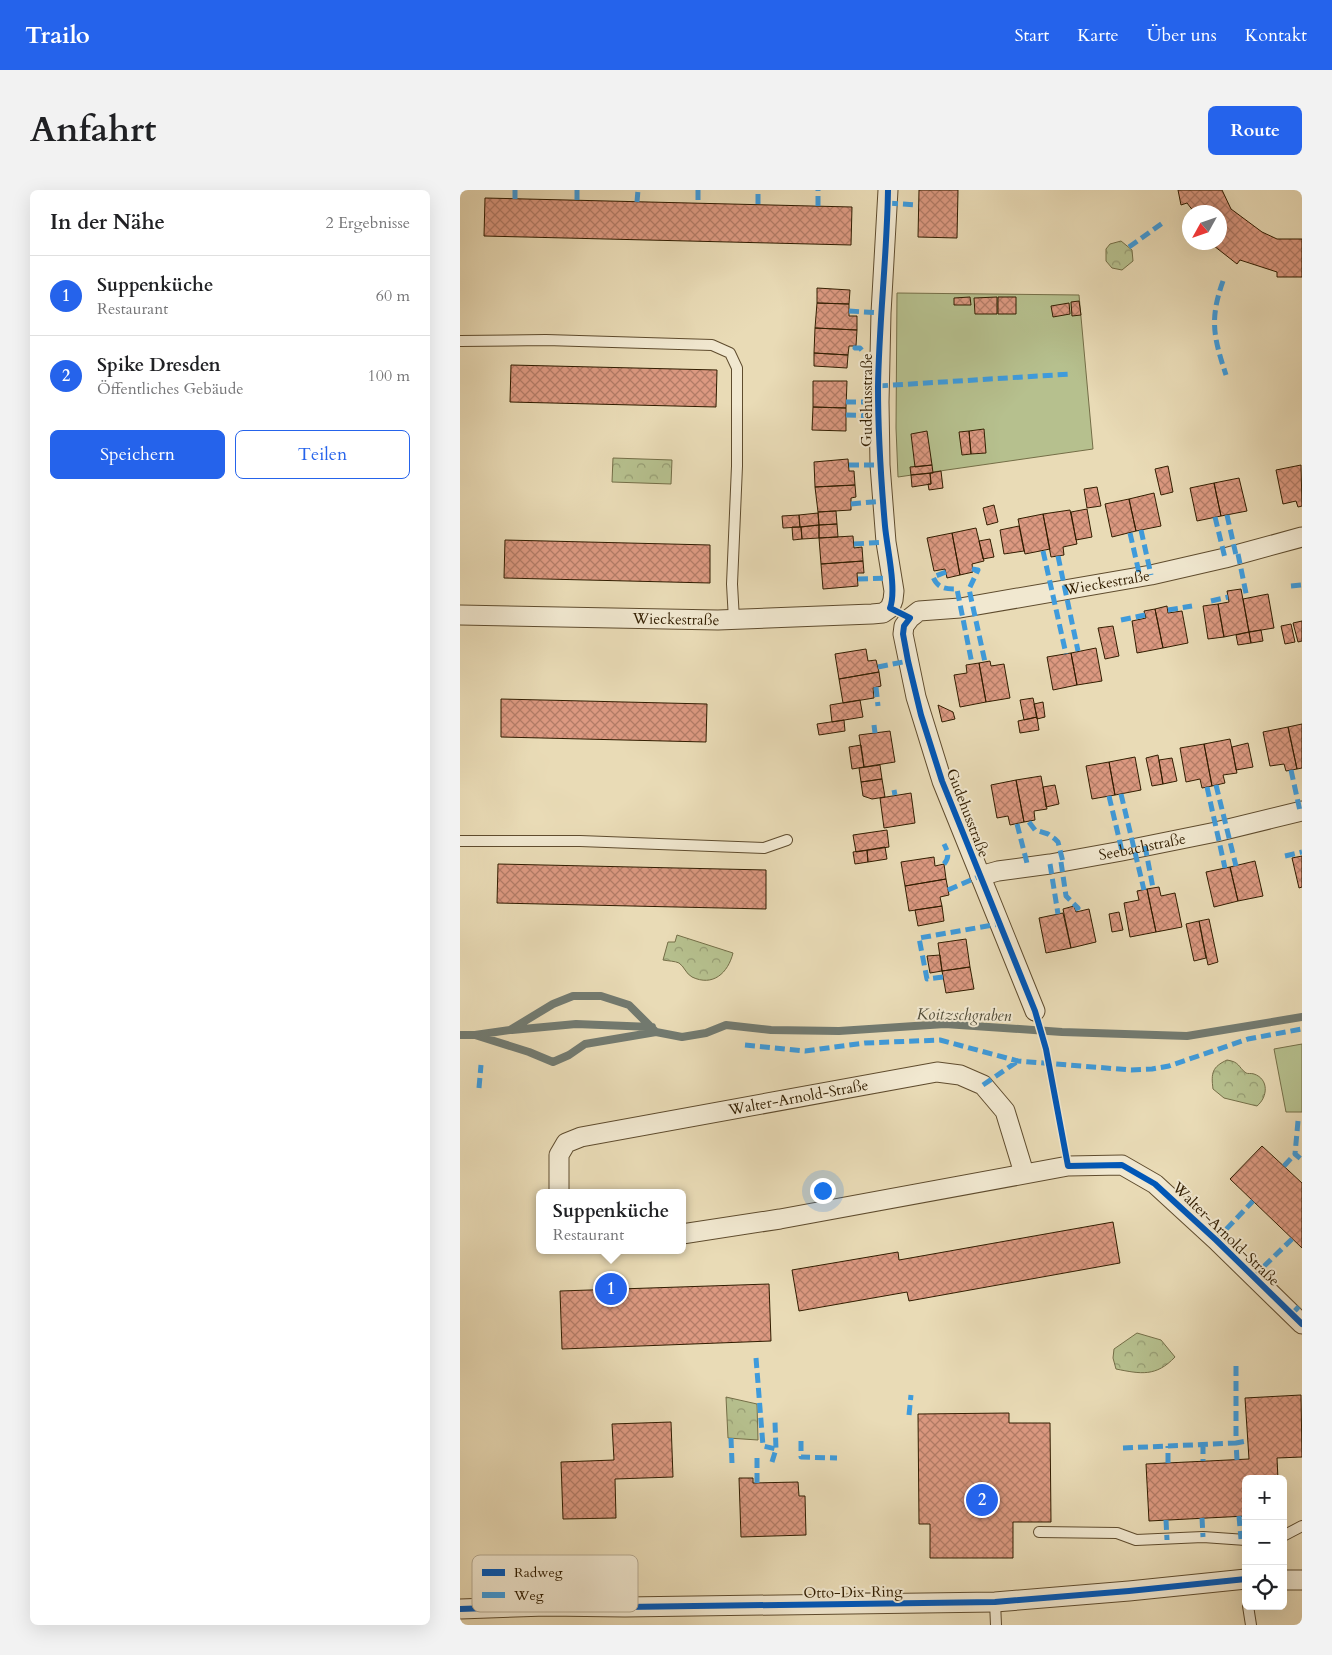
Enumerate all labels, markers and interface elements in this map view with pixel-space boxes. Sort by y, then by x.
text: Trailo [25,19,90,52]
text: Start [1014,23,1049,48]
text: Karte [1077,23,1119,48]
text: Über uns [1147,23,1217,48]
text: Kontakt [1245,23,1307,48]
text: Anfahrt [30,106,156,154]
button: Route [1208,106,1302,155]
north arrow [1182,205,1227,250]
text: In der Nähe [50,208,165,237]
text: 2 Ergebnisse [325,212,410,234]
text: Suppenküche [97,272,213,298]
text: 1 [62,285,70,307]
text: 60 m [376,285,410,307]
text: Restaurant [97,298,168,320]
text: Spike Dresden [97,352,221,378]
street label: Gudehusstraße [857,353,877,447]
text: 2 [62,365,70,387]
text: 100 m [368,365,410,387]
text: Öffentliches Gebäude [97,378,244,400]
button: Speichern [50,430,225,479]
button: Teilen [235,430,410,479]
street label: Wieckestraße [1061,565,1152,600]
street label: Wieckestraße [631,608,720,630]
street label: Gudehusstraße [942,766,994,861]
street label: Seebachstraße [1097,828,1188,865]
water label: Koitzschgraben [916,1003,1012,1027]
street label: Walter-Arnold-Straße [726,1075,870,1120]
street label: Walter-Arnold-Straße [1167,1177,1284,1291]
your location [810,1178,836,1204]
popup [536,1189,686,1254]
text: Suppenküche [553,1198,669,1224]
text: Restaurant [553,1224,624,1246]
pin: 1 [595,1270,627,1308]
map controls [1242,1475,1287,1610]
button: + [1242,1475,1287,1520]
pin: 2 [966,1481,998,1519]
button: − [1242,1520,1287,1565]
legend [472,1555,638,1612]
text: Radweg [514,1563,563,1582]
button: locate [1242,1565,1287,1610]
street label: Otto-Dix-Ring [803,1581,903,1603]
text: Weg [513,1586,544,1605]

